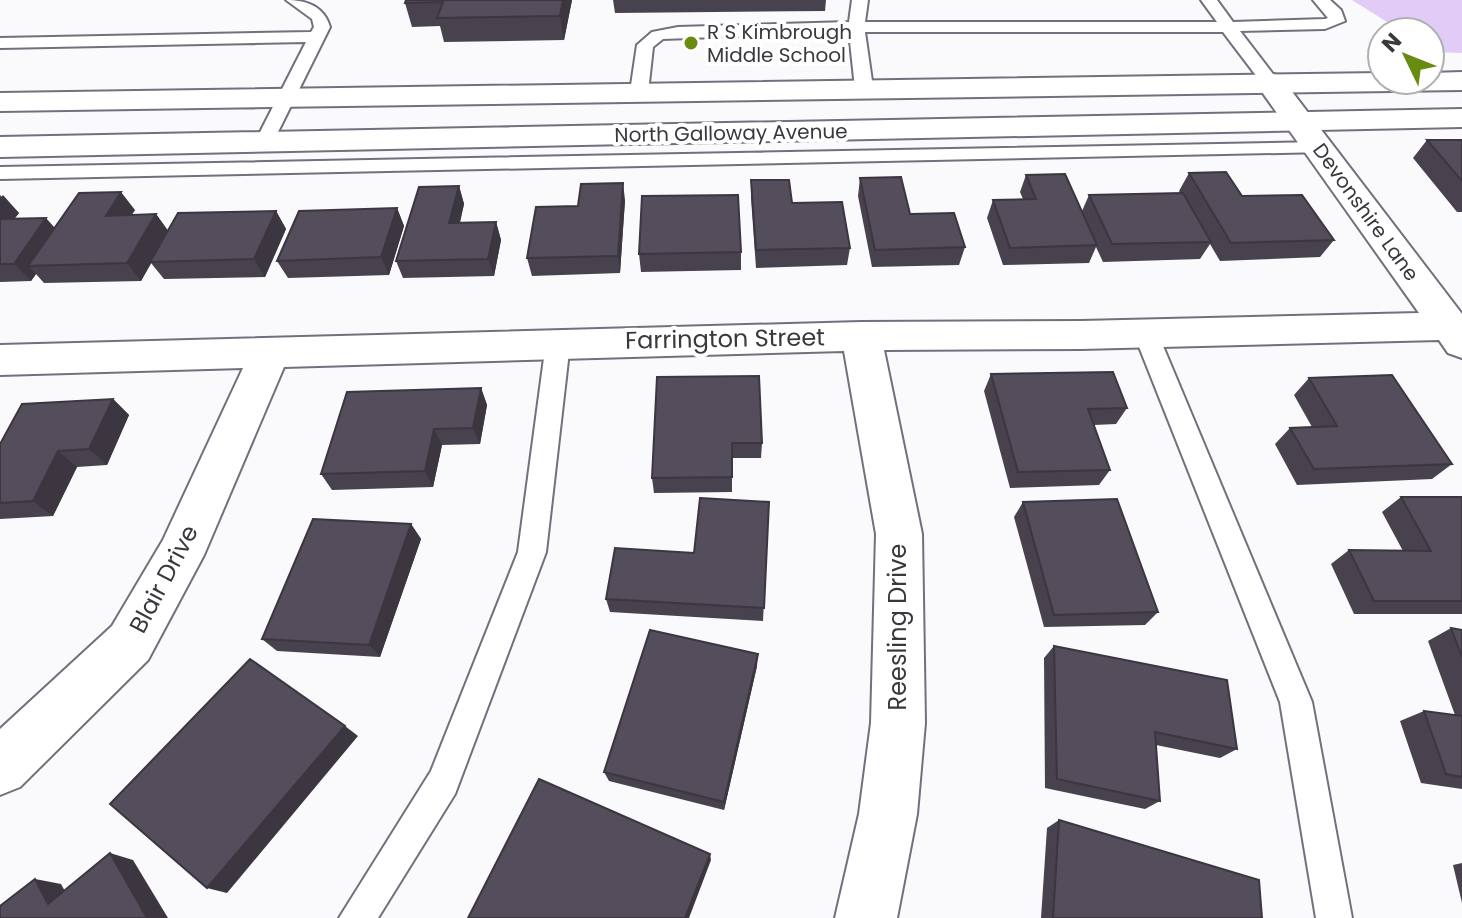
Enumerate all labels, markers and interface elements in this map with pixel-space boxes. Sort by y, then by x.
north arrow [1366,16,1446,96]
place label: R S Kimbrough Middle School [707,18,852,69]
text: N [1375,26,1409,59]
marker: R S Kimbrough Middle School [682,34,700,52]
street label: North Galloway Avenue [614,117,848,149]
street label: Devonshire Lane [1306,137,1426,287]
street label: Farrington Street [625,320,825,357]
street label: Blair Drive [121,519,206,639]
street label: Reesling Drive [881,544,914,710]

